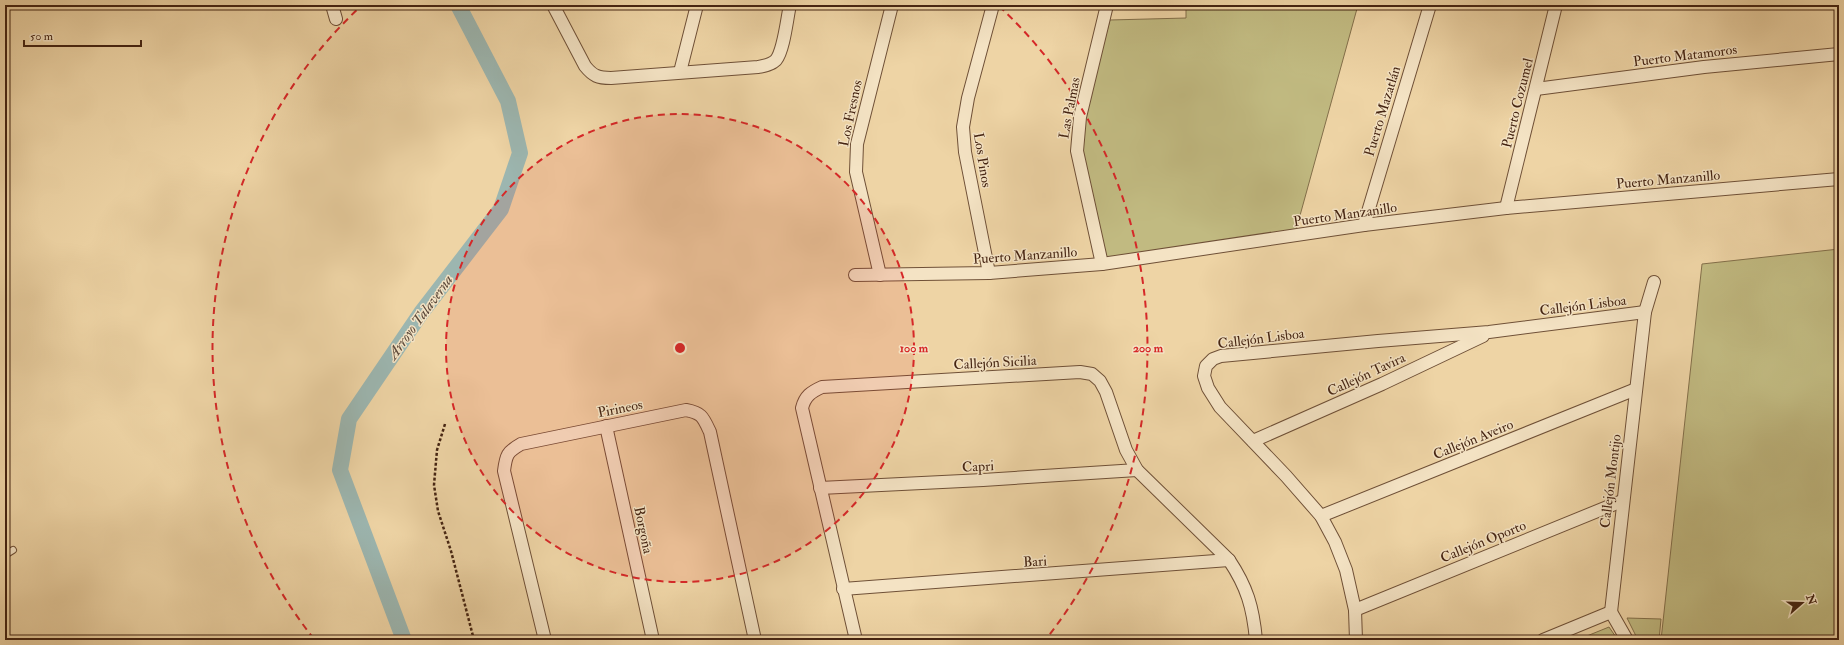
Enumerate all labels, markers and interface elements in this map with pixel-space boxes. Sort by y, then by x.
scale bar [24,22,141,48]
text: 50 m [30,29,54,44]
street label: Puerto Matamoros [1632,41,1738,70]
street label: Puerto Cozumel [1498,56,1537,150]
street label: Puerto Mazatlán [1361,64,1404,158]
street label: Las Palmas [1055,76,1084,140]
street label: Los Fresnos [835,78,866,148]
street label: Los Pinos [970,131,995,189]
street label: Puerto Manzanillo [1615,166,1721,193]
street label: Puerto Manzanillo [1292,199,1398,230]
street label: Puerto Manzanillo [972,243,1078,268]
water label: Arroyo Talaverna [382,271,458,365]
street label: Callejón Lisboa [1539,292,1628,319]
street label: Callejón Lisboa [1217,325,1306,352]
centre of rings [673,341,687,355]
text: 100 m [900,341,929,356]
text: 200 m [1133,341,1164,356]
street label: Callejón Tavira [1324,349,1408,400]
street label: Callejón Sicilia [953,352,1037,373]
street label: Pirineos [596,396,644,421]
street label: Callejón Aveiro [1431,416,1516,463]
street label: Callejón Montijo [1596,433,1625,529]
street label: Capri [962,457,995,477]
street label: Borgoña [630,505,657,555]
street label: Callejón Oporto [1438,516,1529,567]
street label: Bari [1023,552,1048,571]
north arrow [1782,583,1822,623]
text: N [1803,592,1819,608]

